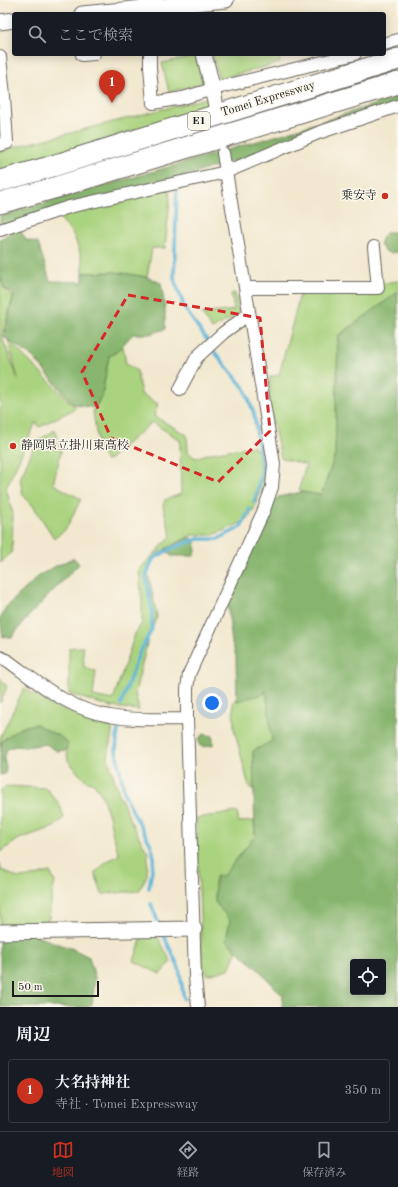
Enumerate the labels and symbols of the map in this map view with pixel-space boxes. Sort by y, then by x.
pin: 1 [99,70,125,103]
street label: Tomei Expressway [219,79,317,119]
road number: E1 [188,112,210,130]
place label: 乗安寺 [341,188,377,202]
marker: 乗安寺 [380,191,390,201]
place label: 静岡県立掛川東高校 [21,438,129,452]
marker: 静岡県立掛川東高校 [8,441,18,451]
your location [202,693,222,713]
scale bar [12,979,99,998]

